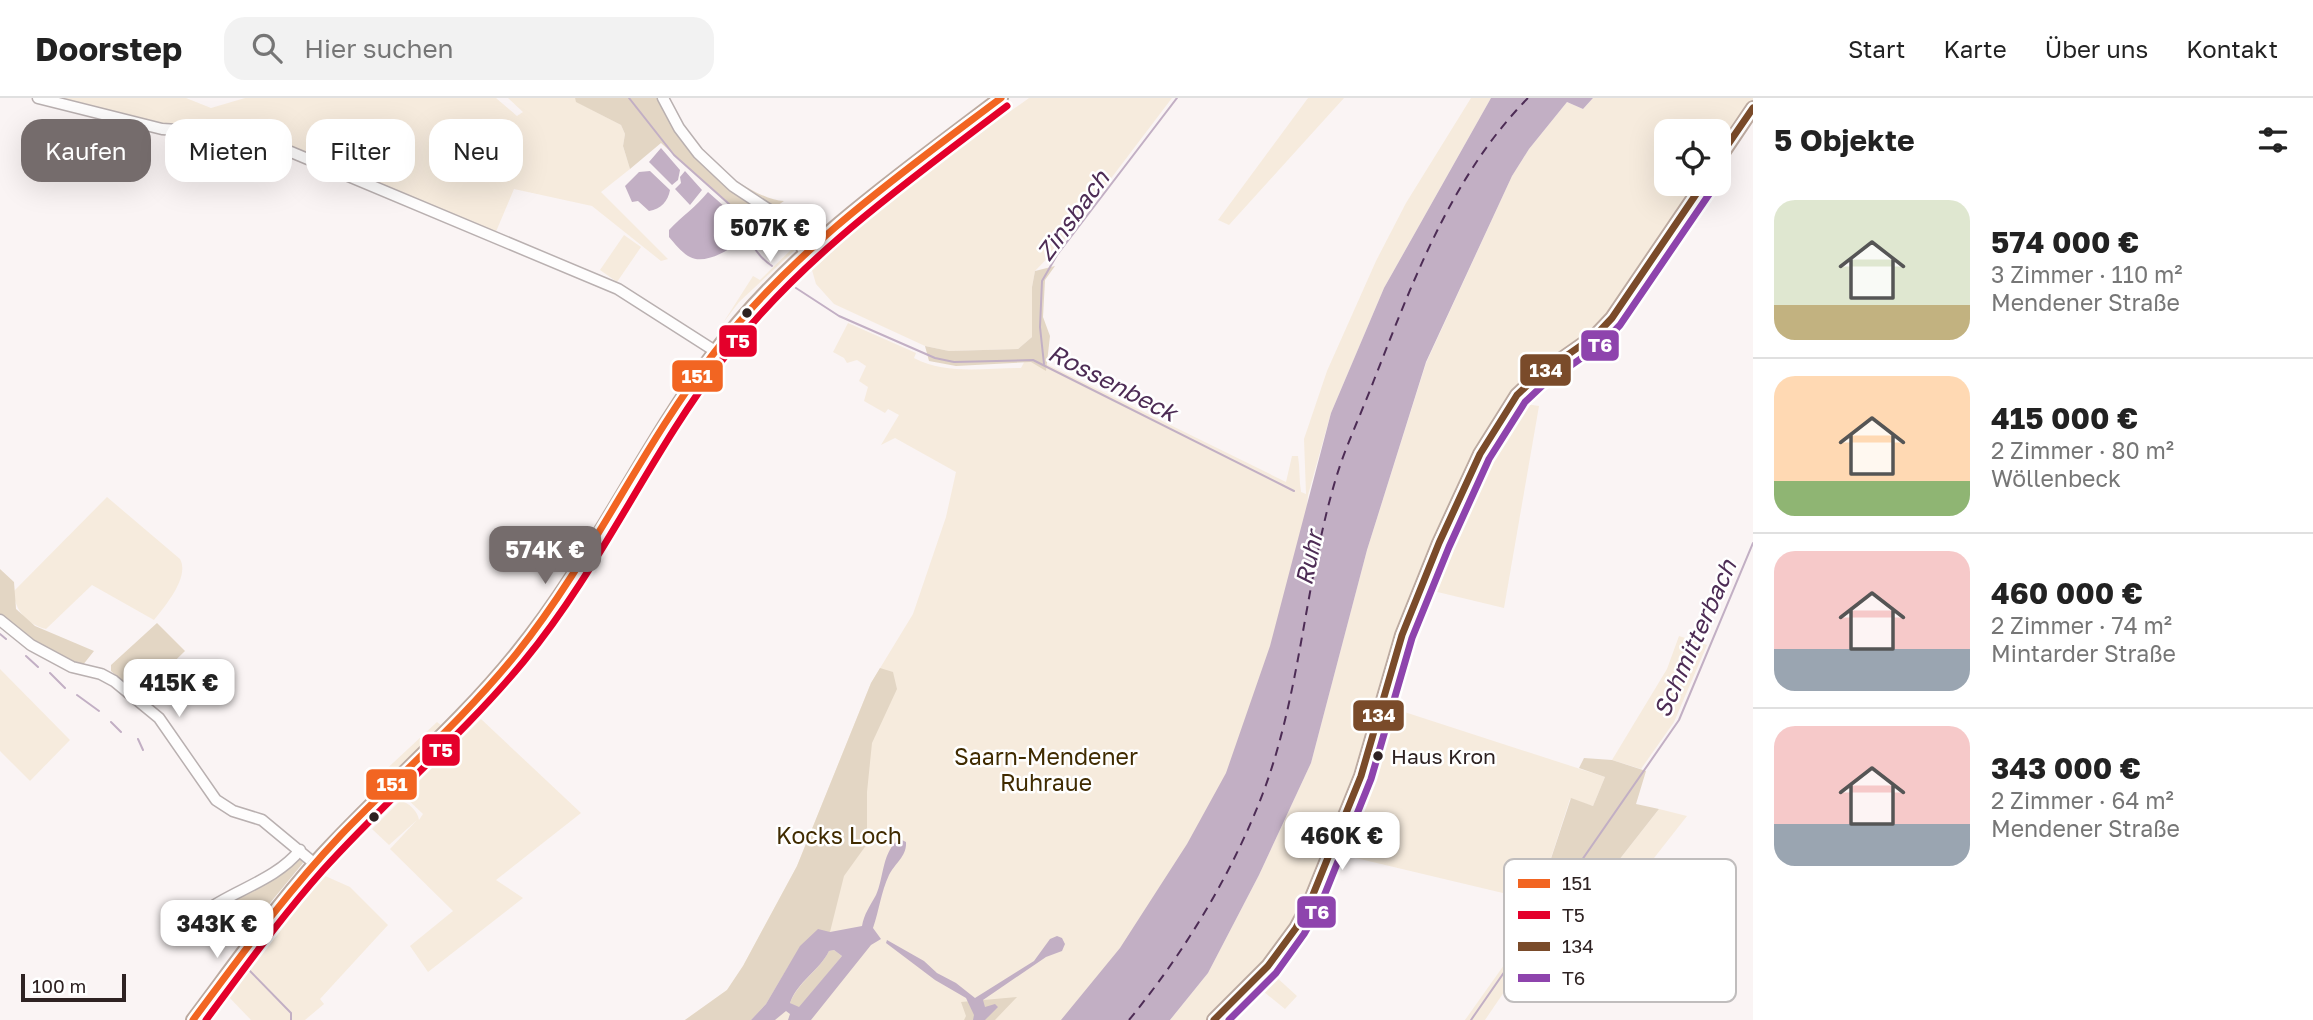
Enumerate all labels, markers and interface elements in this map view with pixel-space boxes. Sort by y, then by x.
search box [224,17,714,80]
text: Doorstep [35,29,182,68]
icon: search [248,29,286,67]
text: Hier suchen [304,33,454,64]
text: Start [1848,34,1905,63]
text: Karte [1943,34,2007,63]
text: Über uns [2045,34,2148,63]
text: Kontakt [2186,34,2278,63]
chip: Kaufen [21,119,151,182]
chip: Mieten [165,119,292,182]
chip: Filter [306,119,415,182]
chip: Neu [429,119,523,182]
map controls [1654,119,1731,196]
button: locate [1654,119,1731,196]
icon: filters [2254,121,2292,159]
text: 5 Objekte [1774,122,1915,158]
water label: Zinsbach [1030,163,1115,266]
pin: 507K € [713,204,827,264]
text: 507K € [730,213,810,241]
text: 574 000 € [1991,224,2139,260]
icon: home [1830,228,1914,312]
text: 3 Zimmer · 110 m² [1991,260,2183,288]
text: Mendener Straße [1991,288,2180,316]
unlabelled marker [740,306,754,320]
line badge: T5 [718,324,758,358]
text: T5 [726,329,750,352]
line badge: T6 [1580,329,1620,362]
text: T6 [1588,333,1612,356]
water label: Rossenbeck [1044,337,1184,428]
line badge: 134 [1519,353,1572,387]
text: 134 [1529,358,1563,381]
line badge: 151 [671,359,724,393]
text: 151 [681,364,713,387]
text: 415 000 € [1991,400,2138,436]
icon: home [1830,404,1914,488]
text: 2 Zimmer · 80 m² [1991,436,2174,464]
text: Wöllenbeck [1991,464,2121,492]
water label: Ruhr [1288,525,1329,588]
pin: 574K € [488,526,602,586]
text: 574K € [505,535,585,563]
water label: Schmitterbach [1646,554,1742,721]
text: 460 000 € [1991,575,2143,611]
icon: home [1830,579,1914,663]
text: 2 Zimmer · 74 m² [1991,611,2172,639]
text: Mintarder Straße [1991,639,2176,667]
pin: 415K € [122,660,236,719]
text: 415K € [140,668,218,696]
line badge: 134 [1352,699,1405,732]
text: 134 [1362,703,1396,726]
line badge: T5 [421,733,461,767]
text: T5 [429,738,453,761]
park label: Saarn-Mendener Ruhraue [954,742,1138,796]
place label: Haus Kron [1391,743,1496,769]
marker: Haus Kron [1371,749,1385,763]
text: 343 000 € [1991,750,2141,786]
icon: home [1830,754,1914,838]
line badge: 151 [365,768,418,801]
text: 151 [376,772,408,795]
text: 2 Zimmer · 64 m² [1991,786,2174,814]
unlabelled marker [367,810,381,824]
pin: 460K € [1285,812,1399,872]
text: Mendener Straße [1991,814,2180,842]
park label: Kocks Loch [776,821,902,849]
text: 460K € [1301,821,1383,849]
legend [1504,859,1736,1002]
text: 151 [1562,871,1591,894]
line badge: T6 [1296,895,1337,929]
pin: 343K € [160,900,274,960]
text: T6 [1305,900,1329,923]
text: T5 [1562,903,1585,926]
text: 343K € [176,909,258,937]
text: 134 [1562,934,1594,957]
text: T6 [1562,966,1585,989]
scale bar [21,971,126,1003]
text: 100 m [32,974,86,997]

